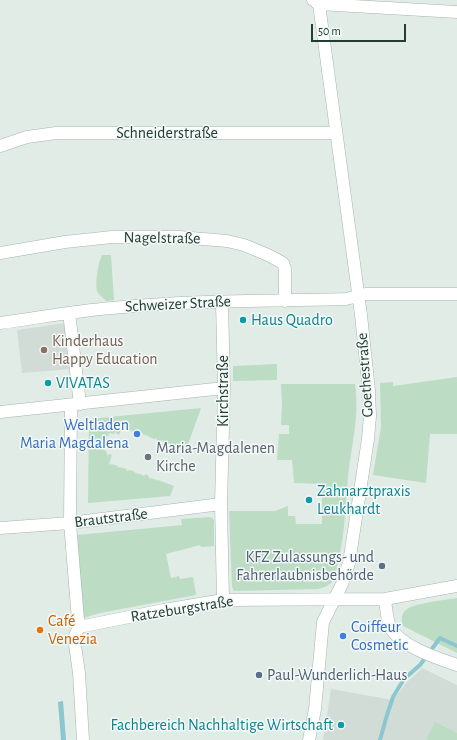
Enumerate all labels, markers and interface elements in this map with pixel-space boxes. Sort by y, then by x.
scale bar [313,16,408,42]
text: 50 m [318,25,341,37]
street label: Schneiderstraße [116,123,218,143]
street label: Nagelstraße [123,228,201,248]
street label: Schweizer Straße [125,292,231,316]
place label: Haus Quadro [251,310,333,330]
marker: Haus Quadro [238,315,248,325]
place label: Kinderhaus Happy Education [52,331,158,369]
street label: Goethestraße [352,332,378,418]
marker: Kinderhaus Happy Education [39,345,49,355]
street label: Kirchstraße [213,355,233,427]
place label: VIVATAS [56,373,110,393]
marker: VIVATAS [43,378,53,388]
place label: Weltladen Maria Magdalena [20,415,129,453]
marker: Weltladen Maria Magdalena [132,429,142,439]
place label: Maria-Magdalenen Kirche [156,438,275,476]
marker: Maria-Magdalenen Kirche [143,452,153,462]
place label: Zahnarztpraxis Leukhardt [317,481,410,519]
marker: Zahnarztpraxis Leukhardt [304,495,314,505]
street label: Brautstraße [73,504,149,532]
place label: KFZ Zulassungs- und Fahrerlaubnisbehörde [236,547,374,585]
marker: KFZ Zulassungs- und Fahrerlaubnisbehörde [377,561,387,571]
street label: Ratzeburgstraße [129,591,235,627]
place label: Café Venezia [48,611,97,649]
place label: Coiffeur Cosmetic [351,617,408,655]
marker: Café Venezia [35,625,45,635]
marker: Coiffeur Cosmetic [338,631,348,641]
place label: Paul-Wunderlich-Haus [267,665,407,685]
marker: Paul-Wunderlich-Haus [254,670,264,680]
place label: Fachbereich Nachhaltige Wirtschaft [110,715,333,735]
marker: Fachbereich Nachhaltige Wirtschaft [336,720,346,730]

